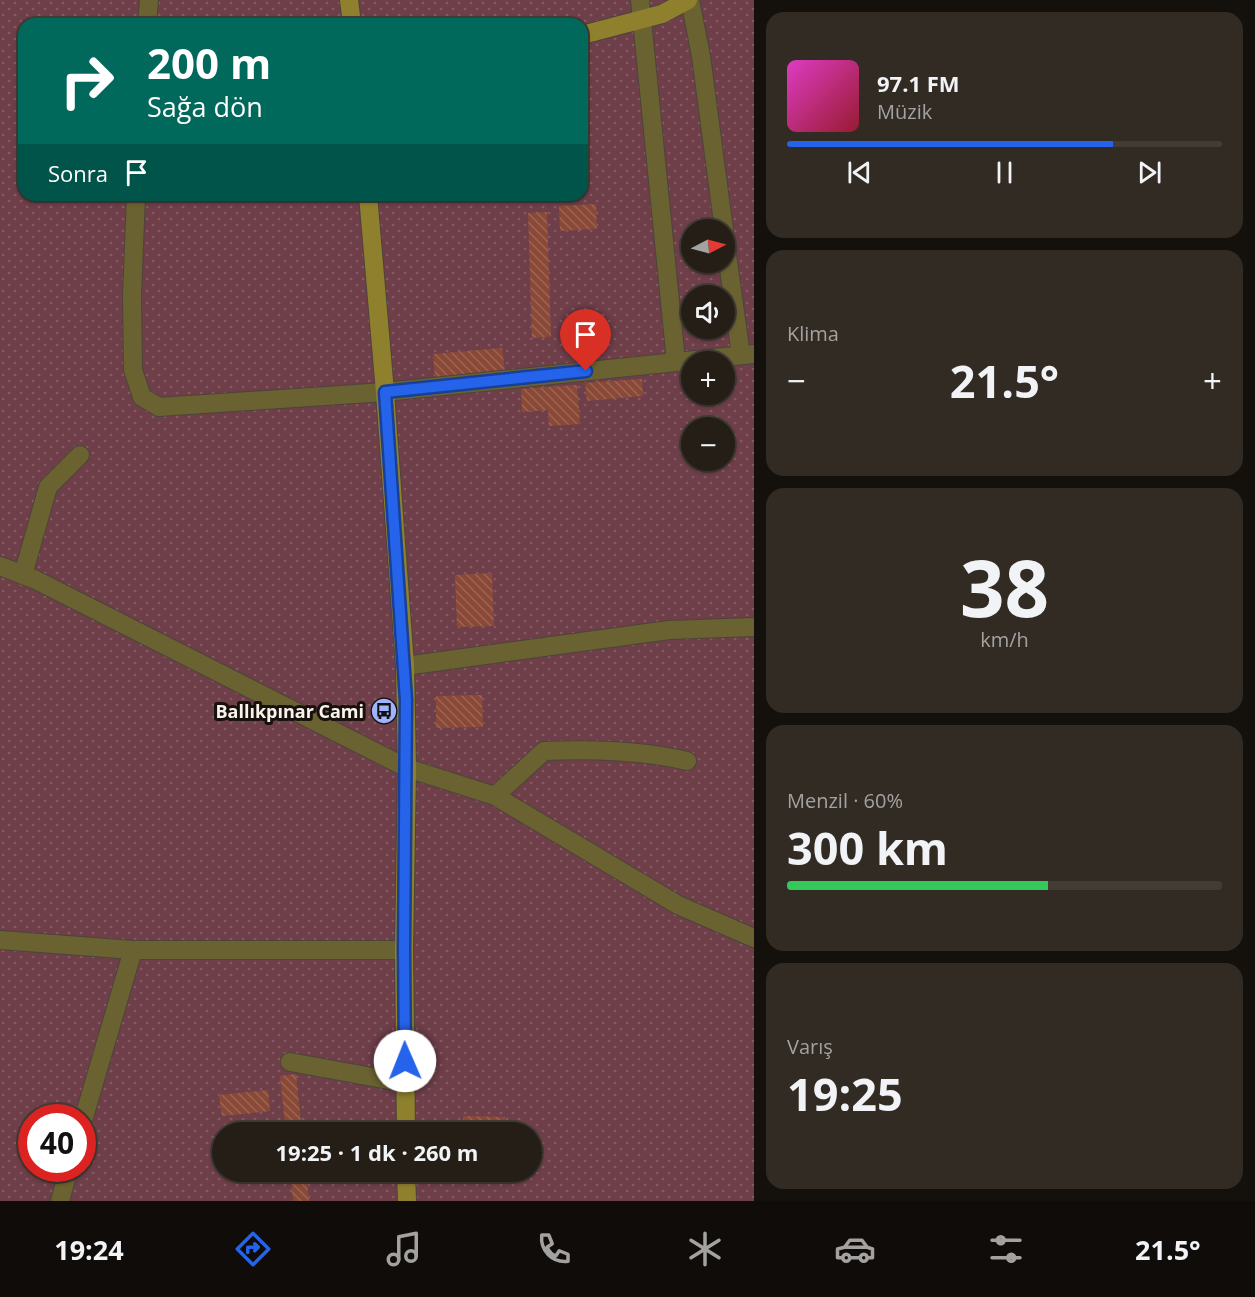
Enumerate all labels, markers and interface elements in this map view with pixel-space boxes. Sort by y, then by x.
text: 200 m [147,34,271,91]
icon: right [48,42,126,120]
text: 97.1 FM [877,68,960,98]
text: Sağa dön [147,88,263,125]
text: Müzik [877,98,932,125]
icon: arrive [120,156,153,189]
icon: previous [843,156,876,189]
icon: pause [988,156,1021,189]
icon: next [1133,156,1166,189]
text: Sonra [48,158,108,188]
north arrow [681,219,735,273]
map controls [681,219,735,471]
button: sound [681,285,735,339]
pin [560,309,611,371]
icon: arrive [569,318,602,351]
text: Klima [787,320,839,347]
text: 21.5° [950,350,1059,411]
button: + [681,351,735,405]
text: − [787,358,806,403]
text: + [1203,358,1222,403]
button: − [681,417,735,471]
text: 38 [960,534,1049,640]
text: km/h [980,626,1029,653]
bus stop icon: Ballıkpınar Cami [369,696,399,726]
place label: Ballıkpınar Cami [215,699,364,723]
text: Menzil · 60% [787,787,903,814]
text: 300 km [787,817,948,878]
position arrow [373,1029,437,1093]
text: Varış [787,1033,833,1060]
text: 19:25 [787,1063,903,1124]
speed limit sign: 40 [18,1104,96,1182]
text: 19:25 · 1 dk · 260 m [276,1137,478,1167]
icon: directions [232,1228,274,1270]
icon: music [383,1228,425,1270]
icon: phone [533,1228,575,1270]
icon: climate [684,1228,726,1270]
icon: car [834,1228,876,1270]
icon: filters [985,1228,1027,1270]
text: 19:24 [54,1231,124,1268]
text: 21.5° [1135,1231,1201,1268]

